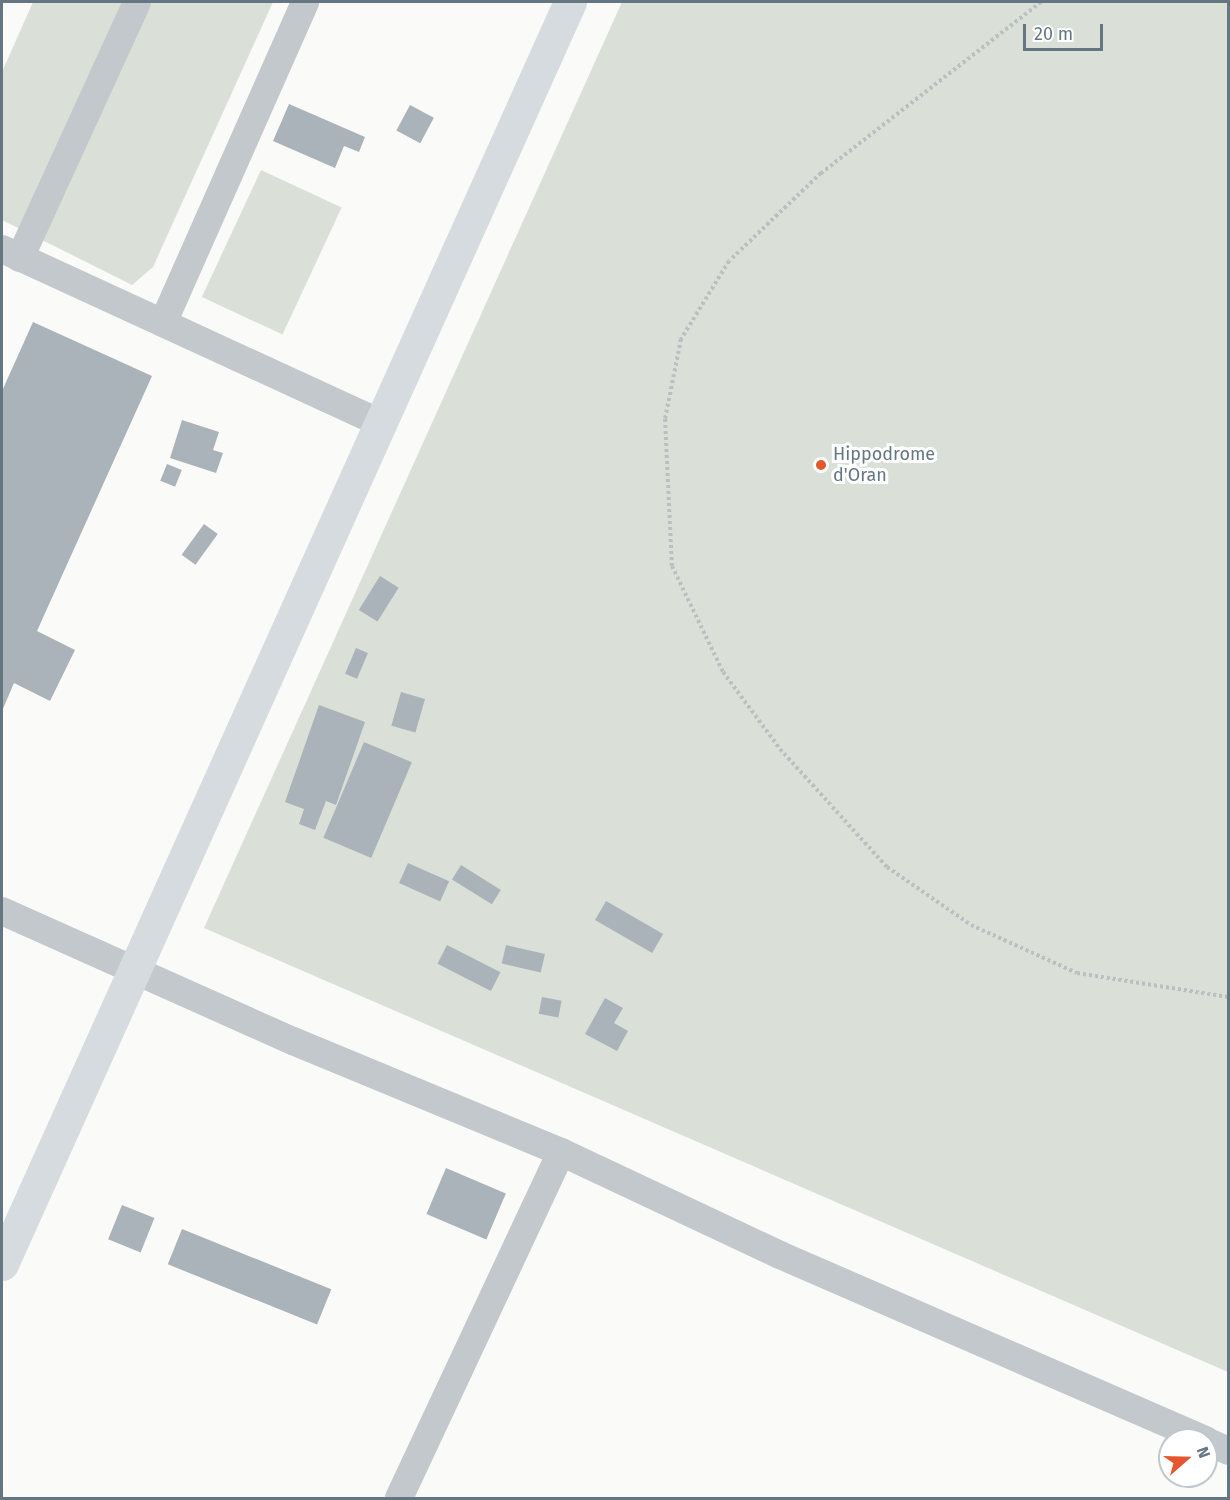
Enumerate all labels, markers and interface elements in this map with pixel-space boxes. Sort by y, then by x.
scale bar [1026,12,1106,50]
text: 20 m [1034,23,1073,45]
place label: Hippodrome d'Oran [833,444,935,486]
marker: Hippodrome d'Oran [814,458,828,472]
north arrow [1158,1428,1218,1488]
text: N [1193,1444,1214,1461]

